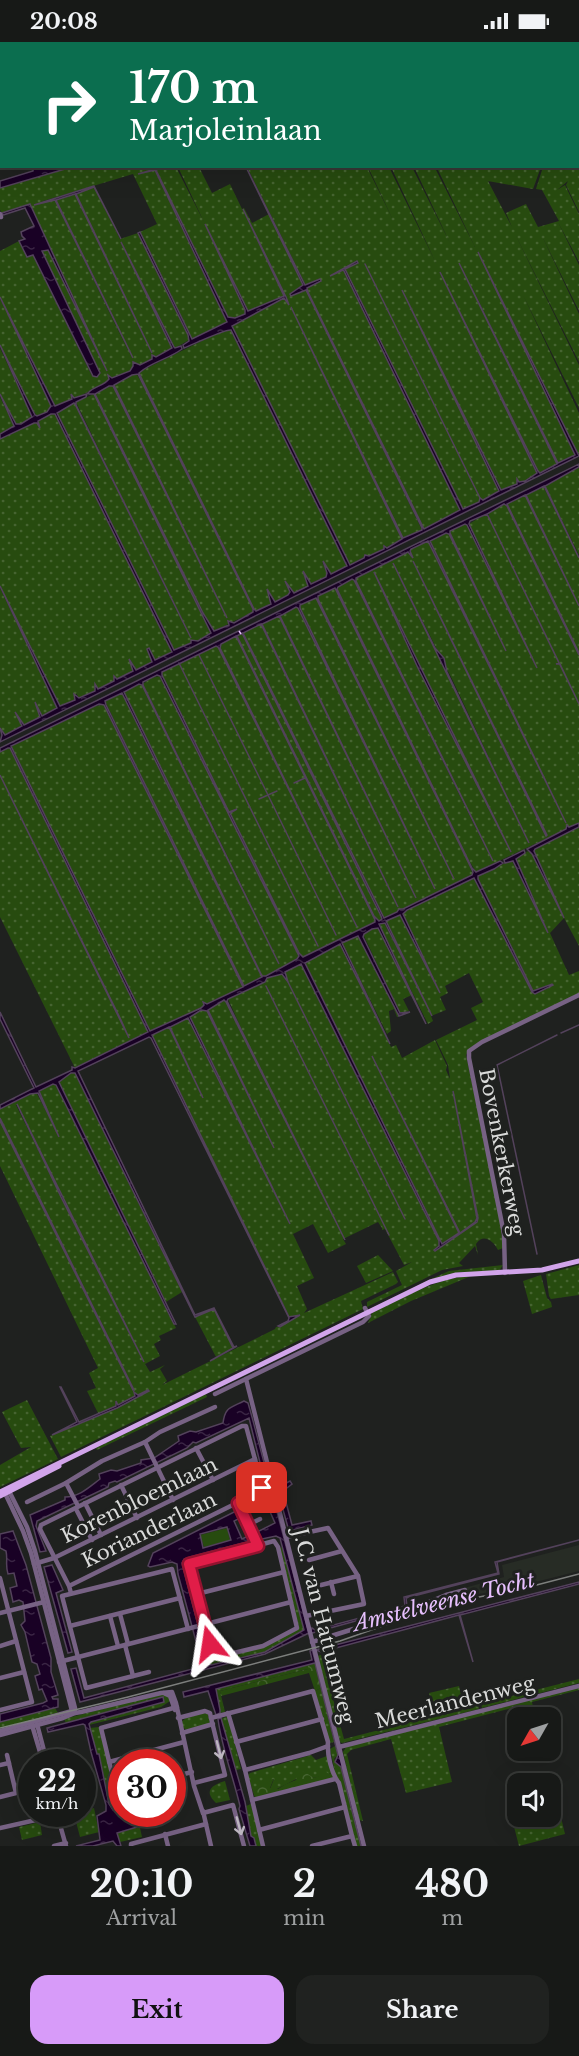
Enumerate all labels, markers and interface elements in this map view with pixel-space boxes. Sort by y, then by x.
text: 20:08 [30,8,98,35]
text: 170 m [129,62,258,114]
icon: right [30,66,108,144]
text: Marjoleinlaan [129,114,321,147]
street label: Bovenkerkerweg [474,1066,530,1239]
street label: Korenbloemlaan [57,1452,221,1548]
pin [236,1462,287,1513]
icon: arrive [245,1471,278,1504]
street label: Korianderlaan [78,1487,220,1573]
street label: J.C. van Hattumweg [287,1523,360,1727]
water label: Amstelveense Tocht [347,1567,538,1638]
position arrow [178,1612,242,1676]
street label: Meerlandenweg [373,1670,538,1733]
north arrow [507,1707,561,1761]
map controls [507,1707,561,1827]
one-way arrow [213,1740,225,1759]
speed limit sign: 30 [108,1749,186,1827]
text: 22 [37,1762,77,1799]
button: sound [507,1773,561,1827]
text: km/h [36,1794,78,1813]
one-way arrow [233,1816,245,1835]
text: 20:10 [90,1862,194,1907]
text: 2 [293,1862,316,1907]
text: 480 [415,1862,489,1907]
text: Arrival [106,1906,177,1930]
text: min [283,1906,325,1930]
text: m [441,1906,463,1930]
button: Exit [30,1975,284,2044]
button: Share [296,1975,549,2044]

